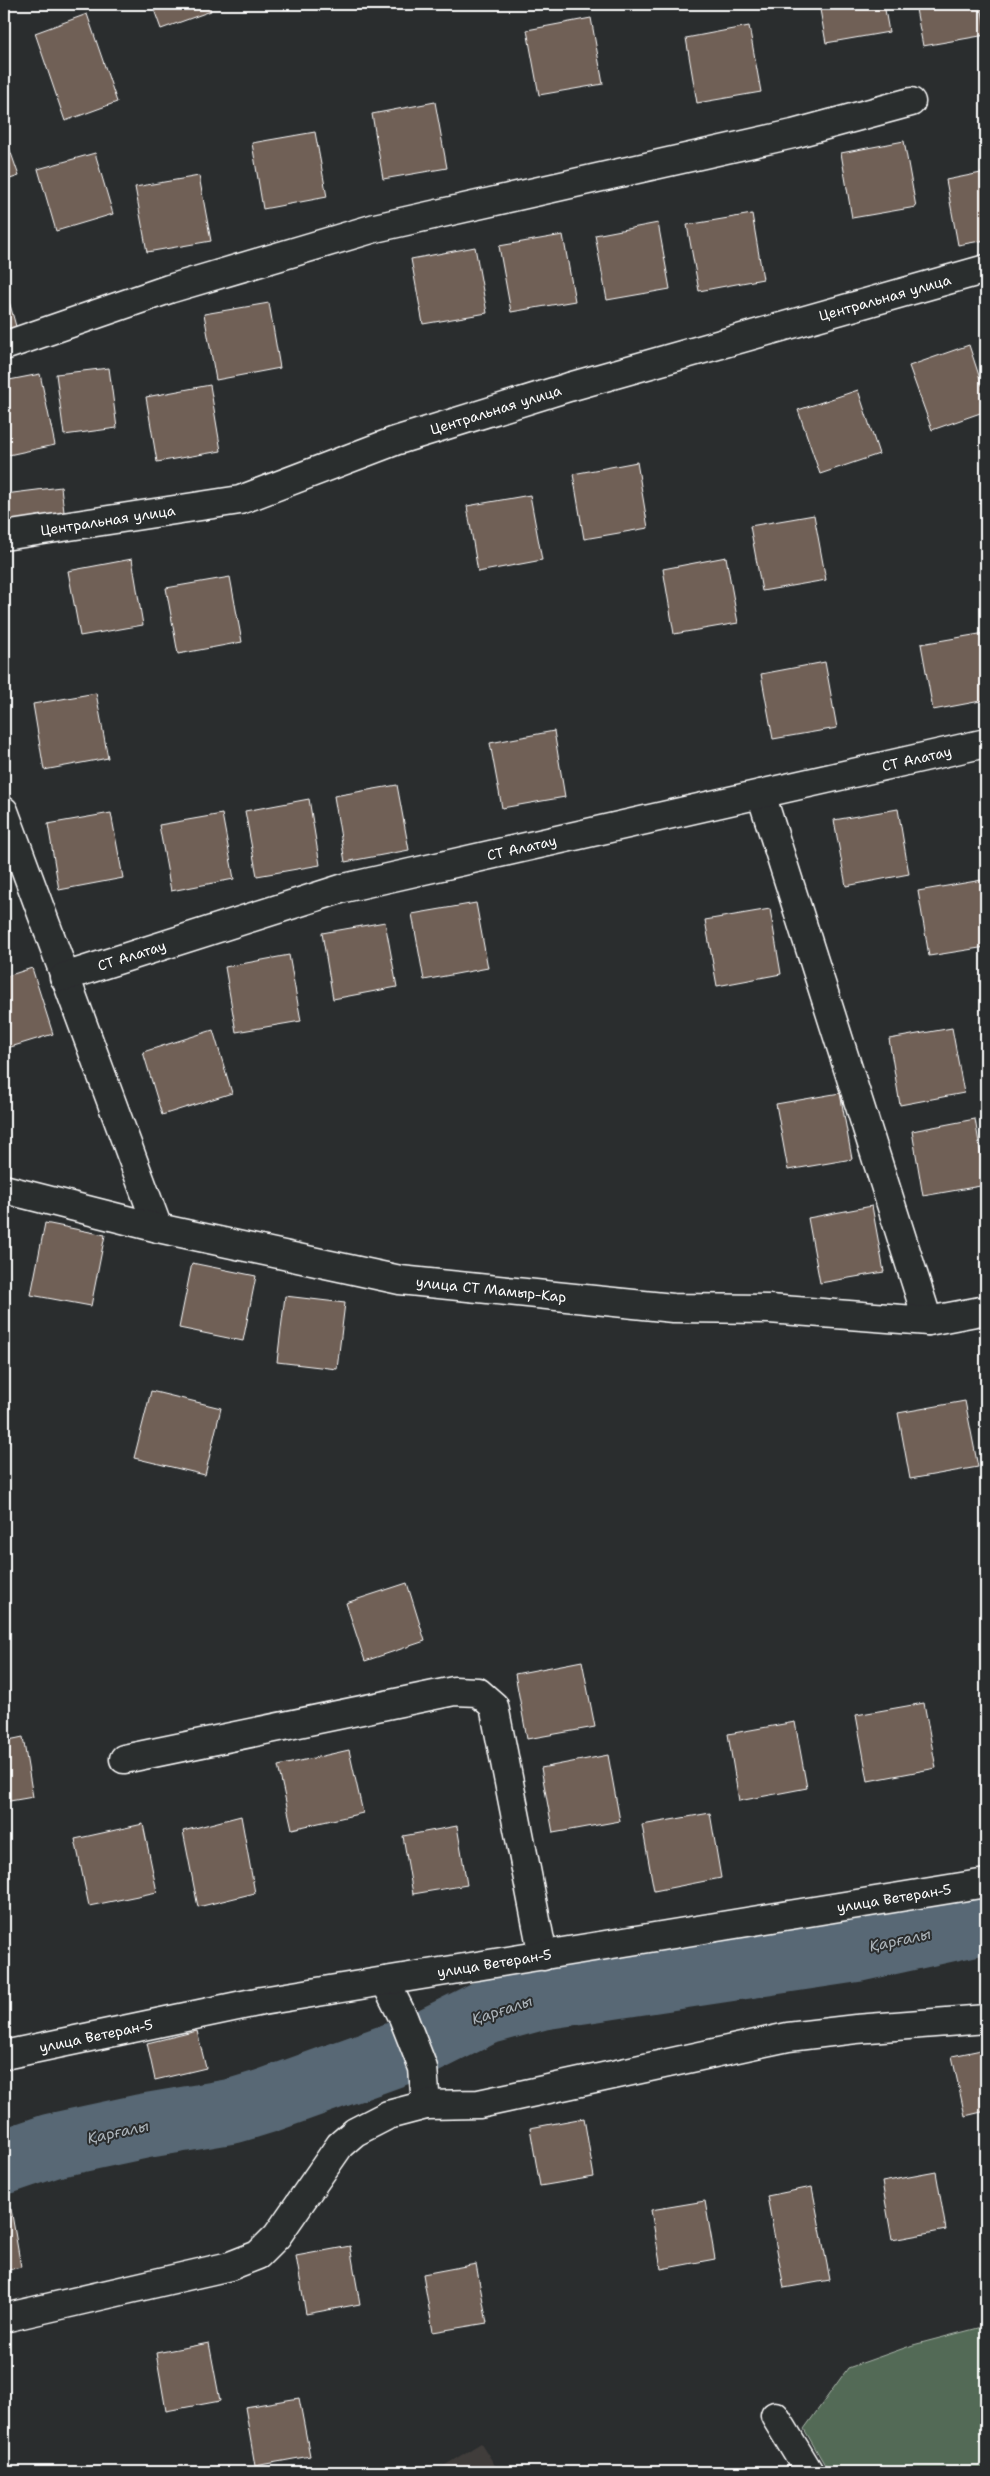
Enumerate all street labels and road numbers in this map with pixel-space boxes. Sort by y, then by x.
street label: Центральная улица [817,270,953,325]
street label: Центральная улица [428,381,564,439]
street label: Центральная улица [39,501,177,539]
street label: СТ Алатау [880,742,953,775]
street label: СТ Алатау [485,831,558,864]
street label: СТ Алатау [95,936,168,975]
street label: улица СТ Мамыр-Кар [415,1273,567,1306]
street label: улица Ветеран-5 [836,1880,953,1916]
street label: улица Ветеран-5 [436,1945,553,1981]
street label: улица Ветеран-5 [38,2015,154,2056]

